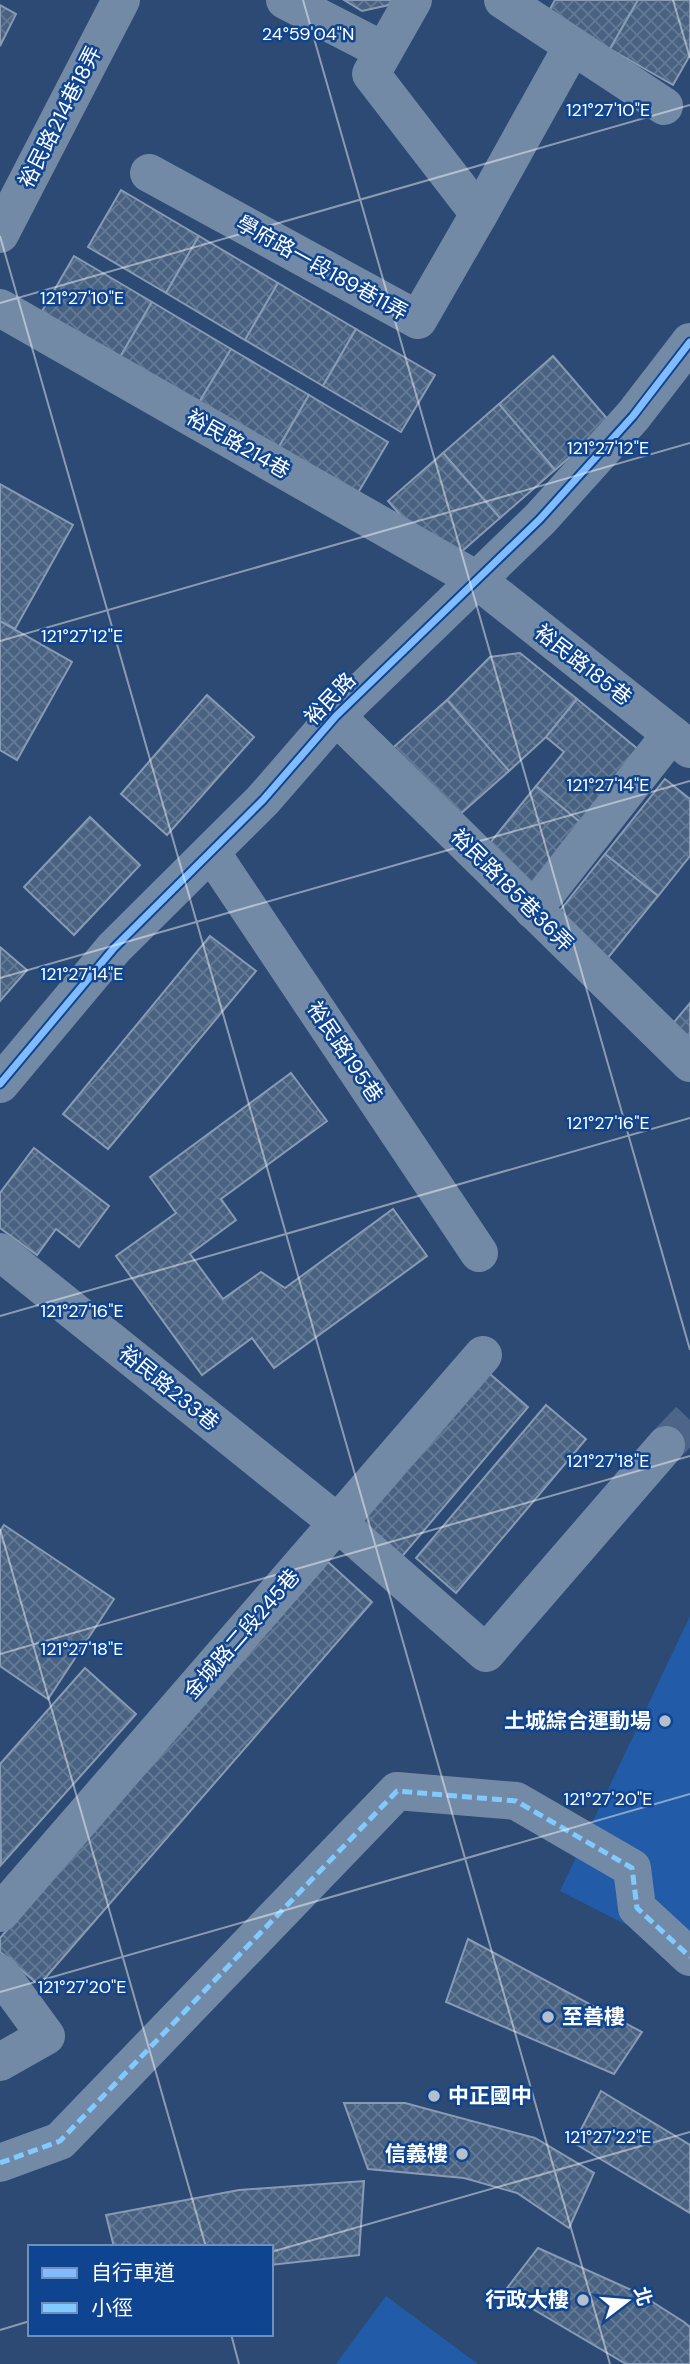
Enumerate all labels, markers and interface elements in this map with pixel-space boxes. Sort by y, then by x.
text: 24°59'04"N [262,22,354,46]
street label: 裕民路214巷18弄 [12,41,108,193]
text: 121°27'10"E [566,98,650,122]
street label: 學府路一段189巷11弄 [231,209,413,327]
text: 121°27'10"E [40,286,124,310]
street label: 裕民路214巷 [181,403,295,485]
text: 121°27'12"E [567,436,649,460]
street label: 裕民路185巷 [529,618,637,712]
text: 121°27'12"E [41,624,123,648]
street label: 裕民路 [298,667,362,731]
text: 121°27'14"E [567,773,649,797]
street label: 裕民路185巷36弄 [445,823,579,957]
text: 121°27'14"E [41,962,123,986]
street label: 裕民路195巷 [301,996,389,1108]
text: 121°27'16"E [566,1111,650,1135]
text: 121°27'16"E [40,1299,124,1323]
street label: 裕民路233巷 [113,1339,225,1437]
text: 121°27'18"E [567,1449,649,1473]
street label: 金城路二段245巷 [178,1563,306,1705]
text: 121°27'18"E [41,1637,123,1661]
place label: 土城綜合運動場 [504,1707,651,1735]
marker: 土城綜合運動場 [657,1713,673,1729]
text: 121°27'20"E [564,1787,652,1811]
text: 121°27'20"E [38,1975,126,1999]
place label: 至善樓 [562,2003,625,2031]
marker: 至善樓 [540,2009,556,2025]
place label: 中正國中 [448,2082,532,2110]
marker: 中正國中 [426,2088,442,2104]
text: 121°27'22"E [565,2125,652,2149]
place label: 信義樓 [385,2140,448,2168]
marker: 信義樓 [454,2146,470,2162]
legend [28,2245,273,2336]
text: 自行車道 [91,2259,175,2287]
north arrow [592,2266,662,2336]
text: 北 [628,2284,657,2309]
place label: 行政大樓 [485,2286,569,2314]
marker: 行政大樓 [575,2292,591,2308]
text: 小徑 [91,2294,133,2322]

